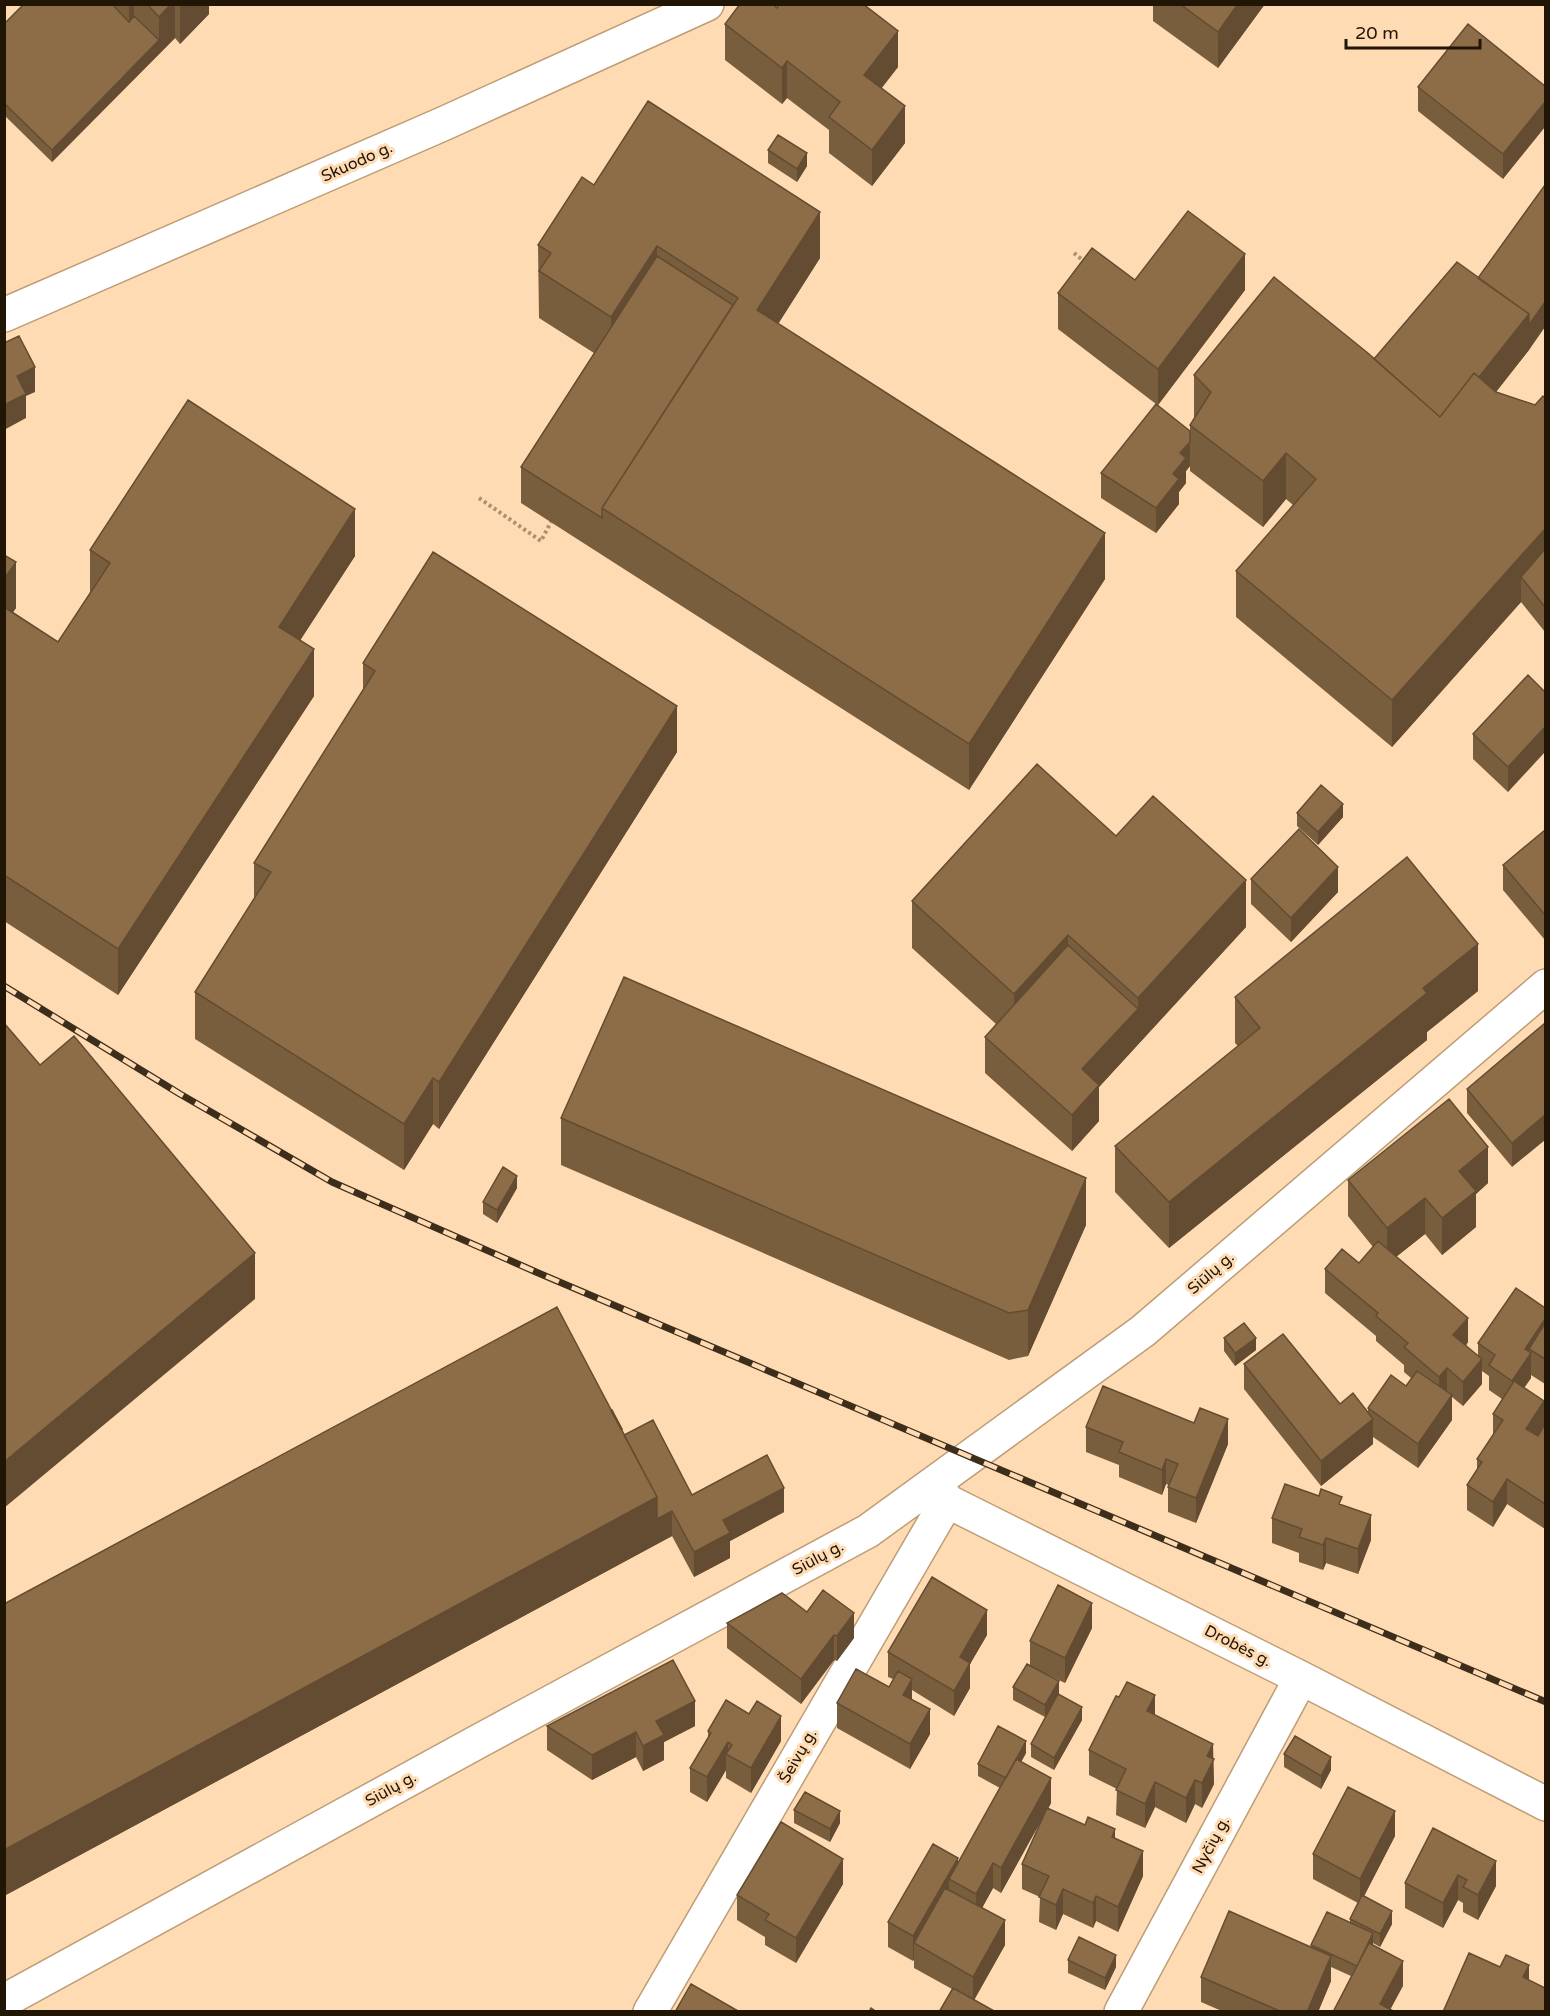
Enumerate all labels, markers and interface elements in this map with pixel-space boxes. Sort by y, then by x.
scale bar [1346,12,1480,50]
text: 20 m [1355,22,1399,44]
street label: Skuodo g. [318,137,396,187]
street label: Siūlų g. [1183,1247,1239,1299]
street label: Siūlų g. [789,1536,847,1580]
street label: Drobės g. [1201,1621,1275,1671]
street label: Šeivų g. [774,1725,822,1787]
street label: Siūlų g. [362,1767,420,1811]
street label: Nyčių g. [1188,1813,1234,1877]

